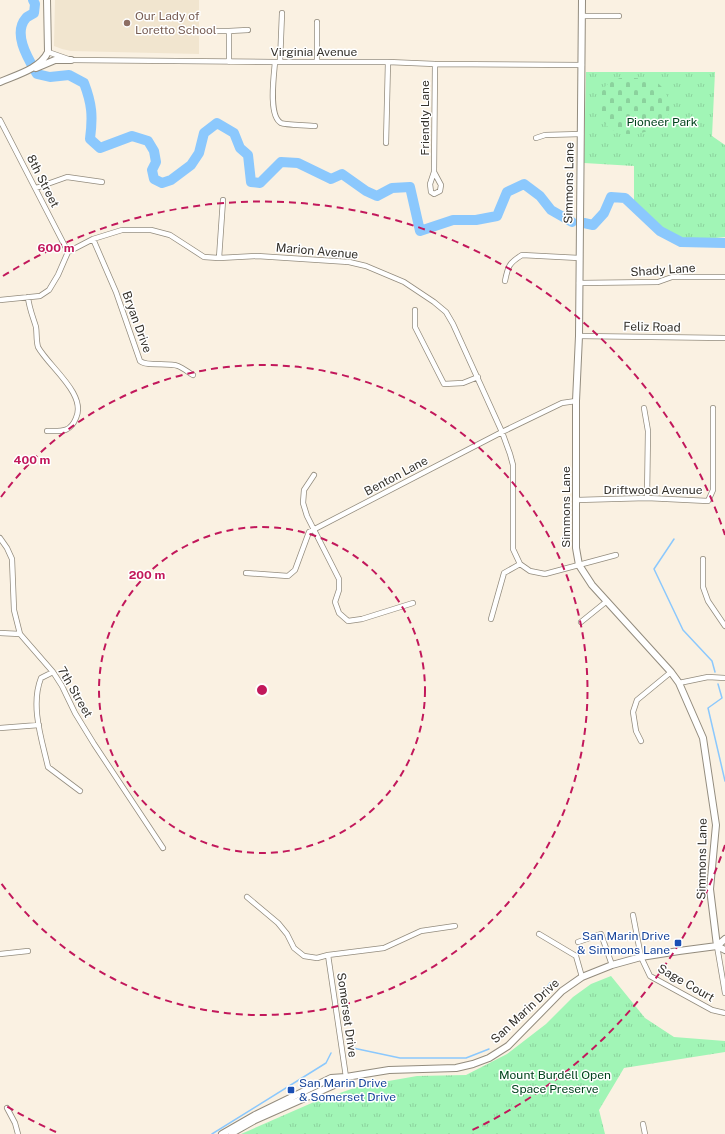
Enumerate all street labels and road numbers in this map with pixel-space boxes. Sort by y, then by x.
street label: Virginia Avenue [271,45,358,59]
street label: Friendly Lane [418,80,432,156]
street label: Simmons Lane [561,142,577,224]
street label: 8th Street [24,152,62,210]
street label: Marion Avenue [275,240,359,262]
street label: Shady Lane [630,261,696,279]
street label: Bryan Drive [119,289,155,355]
street label: Feliz Road [623,320,681,334]
street label: Benton Lane [362,453,430,499]
street label: Simmons Lane [559,466,573,548]
street label: Driftwood Avenue [603,483,703,497]
street label: 7th Street [55,664,95,720]
street label: Simmons Lane [694,818,710,900]
street label: Sage Court [655,961,717,1005]
street label: Somerset Drive [334,972,360,1059]
street label: San Marin Drive [488,976,562,1046]

